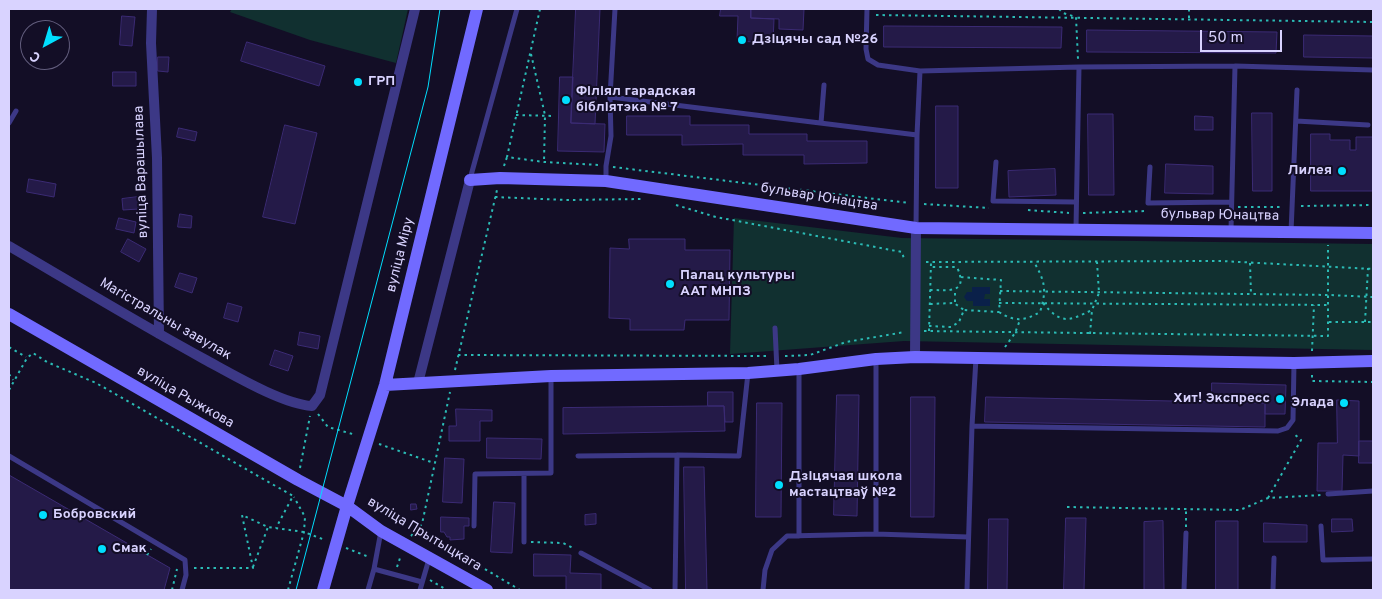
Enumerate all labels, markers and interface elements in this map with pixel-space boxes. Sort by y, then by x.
north arrow [20,20,70,70]
scale bar [1202,20,1284,52]
text: 50 m [1208,29,1243,48]
place label: Дзіцячы сад №26 [752,32,878,48]
marker: Дзіцячы сад №26 [736,34,748,46]
text: С [27,47,45,66]
place label: ГРП [368,74,395,90]
marker: ГРП [352,76,364,88]
place label: Філіял гарадская бібліятэка № 7 [576,84,696,116]
marker: Філіял гарадская бібліятэка № 7 [560,94,572,106]
street label: вуліца Варашылава [131,105,153,239]
place label: Лилея [1287,163,1332,179]
marker: Лилея [1336,165,1348,177]
street label: бульвар Юнацтва [759,180,879,216]
street label: бульвар Юнацтва [1161,207,1279,225]
street label: вуліца Міру [384,216,418,294]
place label: Палац культуры ААТ МНПЗ [680,268,795,300]
street label: Магістральны завулак [96,275,234,365]
marker: Палац культуры ААТ МНПЗ [664,278,676,290]
street label: вуліца Рыжкова [133,363,237,433]
place label: Хит! Экспресс [1173,391,1270,407]
marker: Хит! Экспресс [1274,393,1286,405]
place label: Элада [1291,395,1334,411]
marker: Элада [1338,397,1350,409]
place label: Дзіцячая школа мастацтваў №2 [789,469,902,502]
marker: Дзіцячая школа мастацтваў №2 [773,479,785,491]
street label: вуліца Прытыцкага [364,494,484,576]
place label: Бобровский [53,507,136,523]
marker: Бобровский [37,509,49,521]
place label: Смак [112,541,147,557]
marker: Смак [96,543,108,555]

